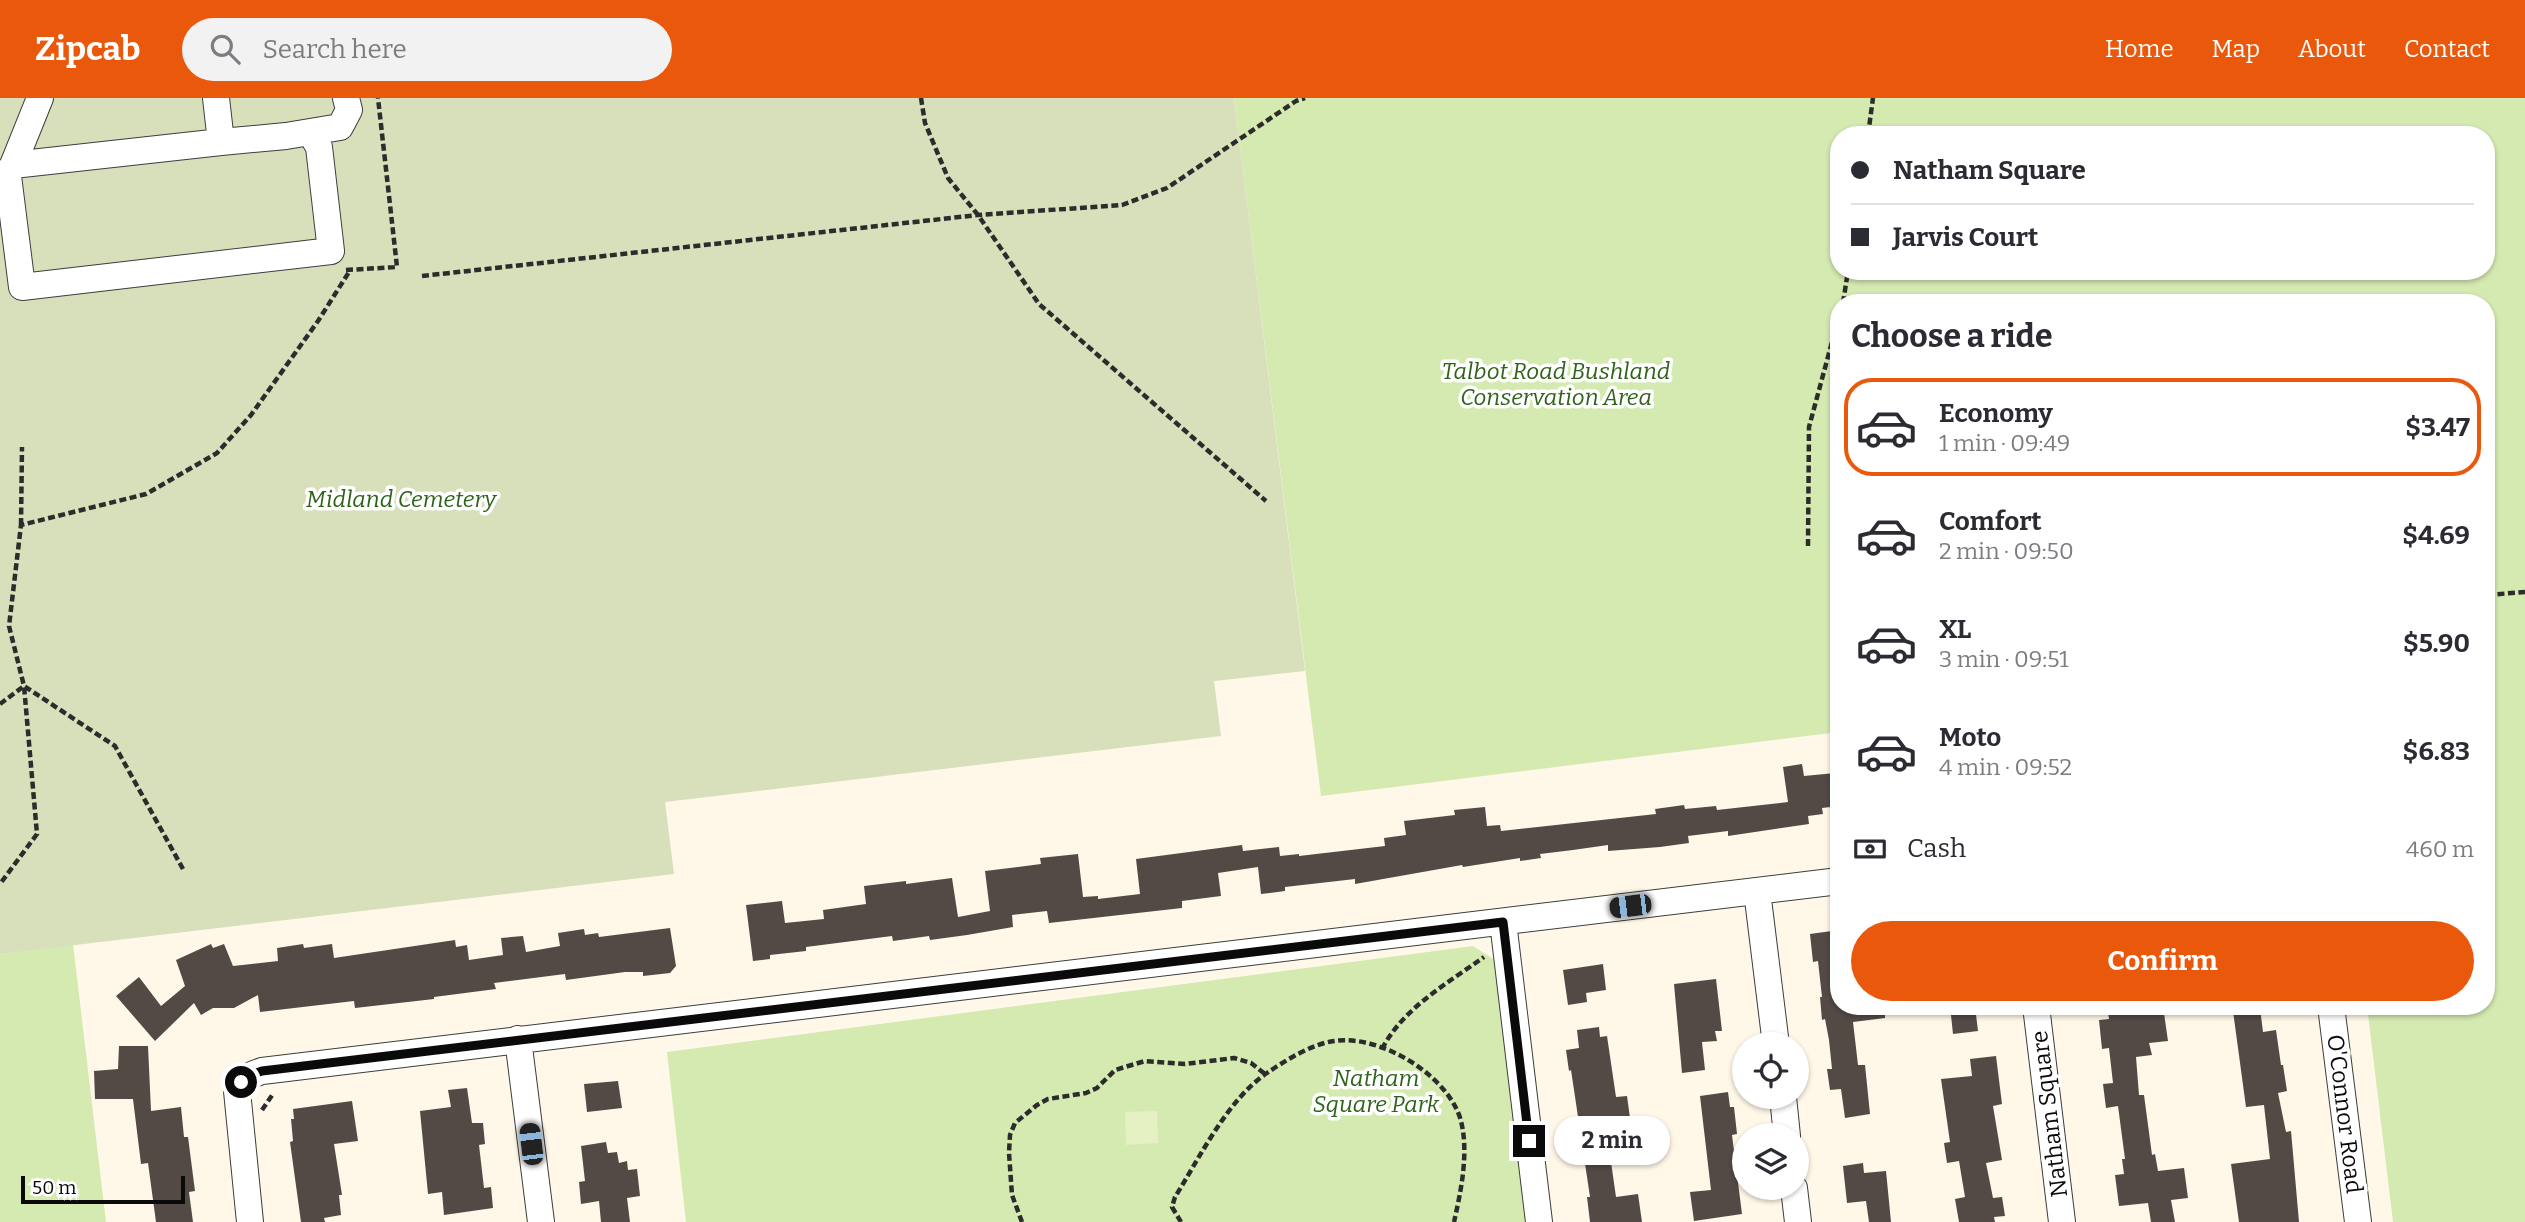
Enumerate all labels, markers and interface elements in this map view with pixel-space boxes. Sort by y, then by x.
search box [182,18,672,81]
text: Zipcab [35,29,140,69]
icon: search [206,30,244,68]
text: Search here [262,34,407,65]
text: Home [2105,35,2174,63]
text: Map [2212,35,2260,63]
text: About [2298,35,2366,63]
text: Contact [2404,35,2490,63]
text: Natham Square [1893,155,2086,186]
text: Jarvis Court [1893,222,2038,253]
text: Choose a ride [1851,317,2052,355]
park label: Talbot Road Bushland Conservation Area [1442,357,1670,411]
icon: car [1855,396,1918,459]
text: Economy [1939,398,2053,429]
text: $3.47 [2405,412,2470,443]
text: 1 min · 09:49 [1939,429,2070,457]
park label: Midland Cemetery [306,485,497,513]
icon: car [1855,504,1918,567]
text: Comfort [1939,506,2042,537]
text: $4.69 [2402,520,2470,551]
text: 2 min · 09:50 [1939,537,2074,565]
icon: car [1855,612,1918,675]
text: XL [1939,614,1971,645]
text: $5.90 [2403,628,2470,659]
text: 3 min · 09:51 [1939,645,2069,673]
icon: car [1855,720,1918,783]
text: Moto [1939,722,2001,753]
text: $6.83 [2403,736,2470,767]
text: 4 min · 09:52 [1939,753,2072,781]
icon: cash [1851,830,1889,868]
text: Cash [1907,833,1966,864]
text: 460 m [2406,835,2474,863]
car [1608,893,1653,919]
button: Confirm [1851,921,2474,1001]
street label: Natham Square [2025,1029,2073,1199]
map controls [1732,1032,1809,1200]
button: locate [1732,1032,1809,1109]
street label: O'Connor Road [2321,1033,2369,1195]
park label: Natham Square Park [1313,1064,1440,1118]
route start [225,1066,257,1098]
callout: 2 min [1554,1116,1669,1166]
car [519,1122,544,1166]
button: layers [1732,1123,1809,1200]
route end [1513,1125,1545,1157]
text: 2 min [1581,1126,1643,1154]
scale bar [21,1173,186,1205]
text: 50 m [32,1176,76,1199]

